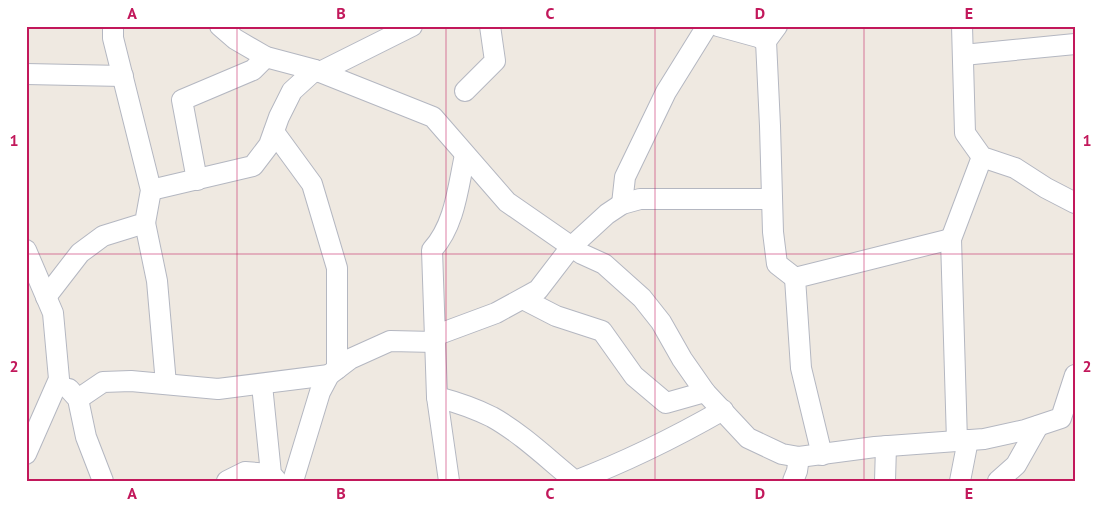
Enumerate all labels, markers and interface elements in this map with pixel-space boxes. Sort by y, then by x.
text: A [127,3,137,23]
text: B [336,3,346,23]
text: C [546,3,555,23]
text: D [755,3,765,23]
text: E [965,3,973,23]
text: 1 [9,130,19,150]
text: 1 [1082,130,1092,150]
text: 2 [9,356,19,376]
text: 2 [1082,356,1092,376]
text: A [127,483,137,503]
text: B [336,483,346,503]
text: C [546,483,555,503]
text: D [755,483,765,503]
text: E [965,483,973,503]

